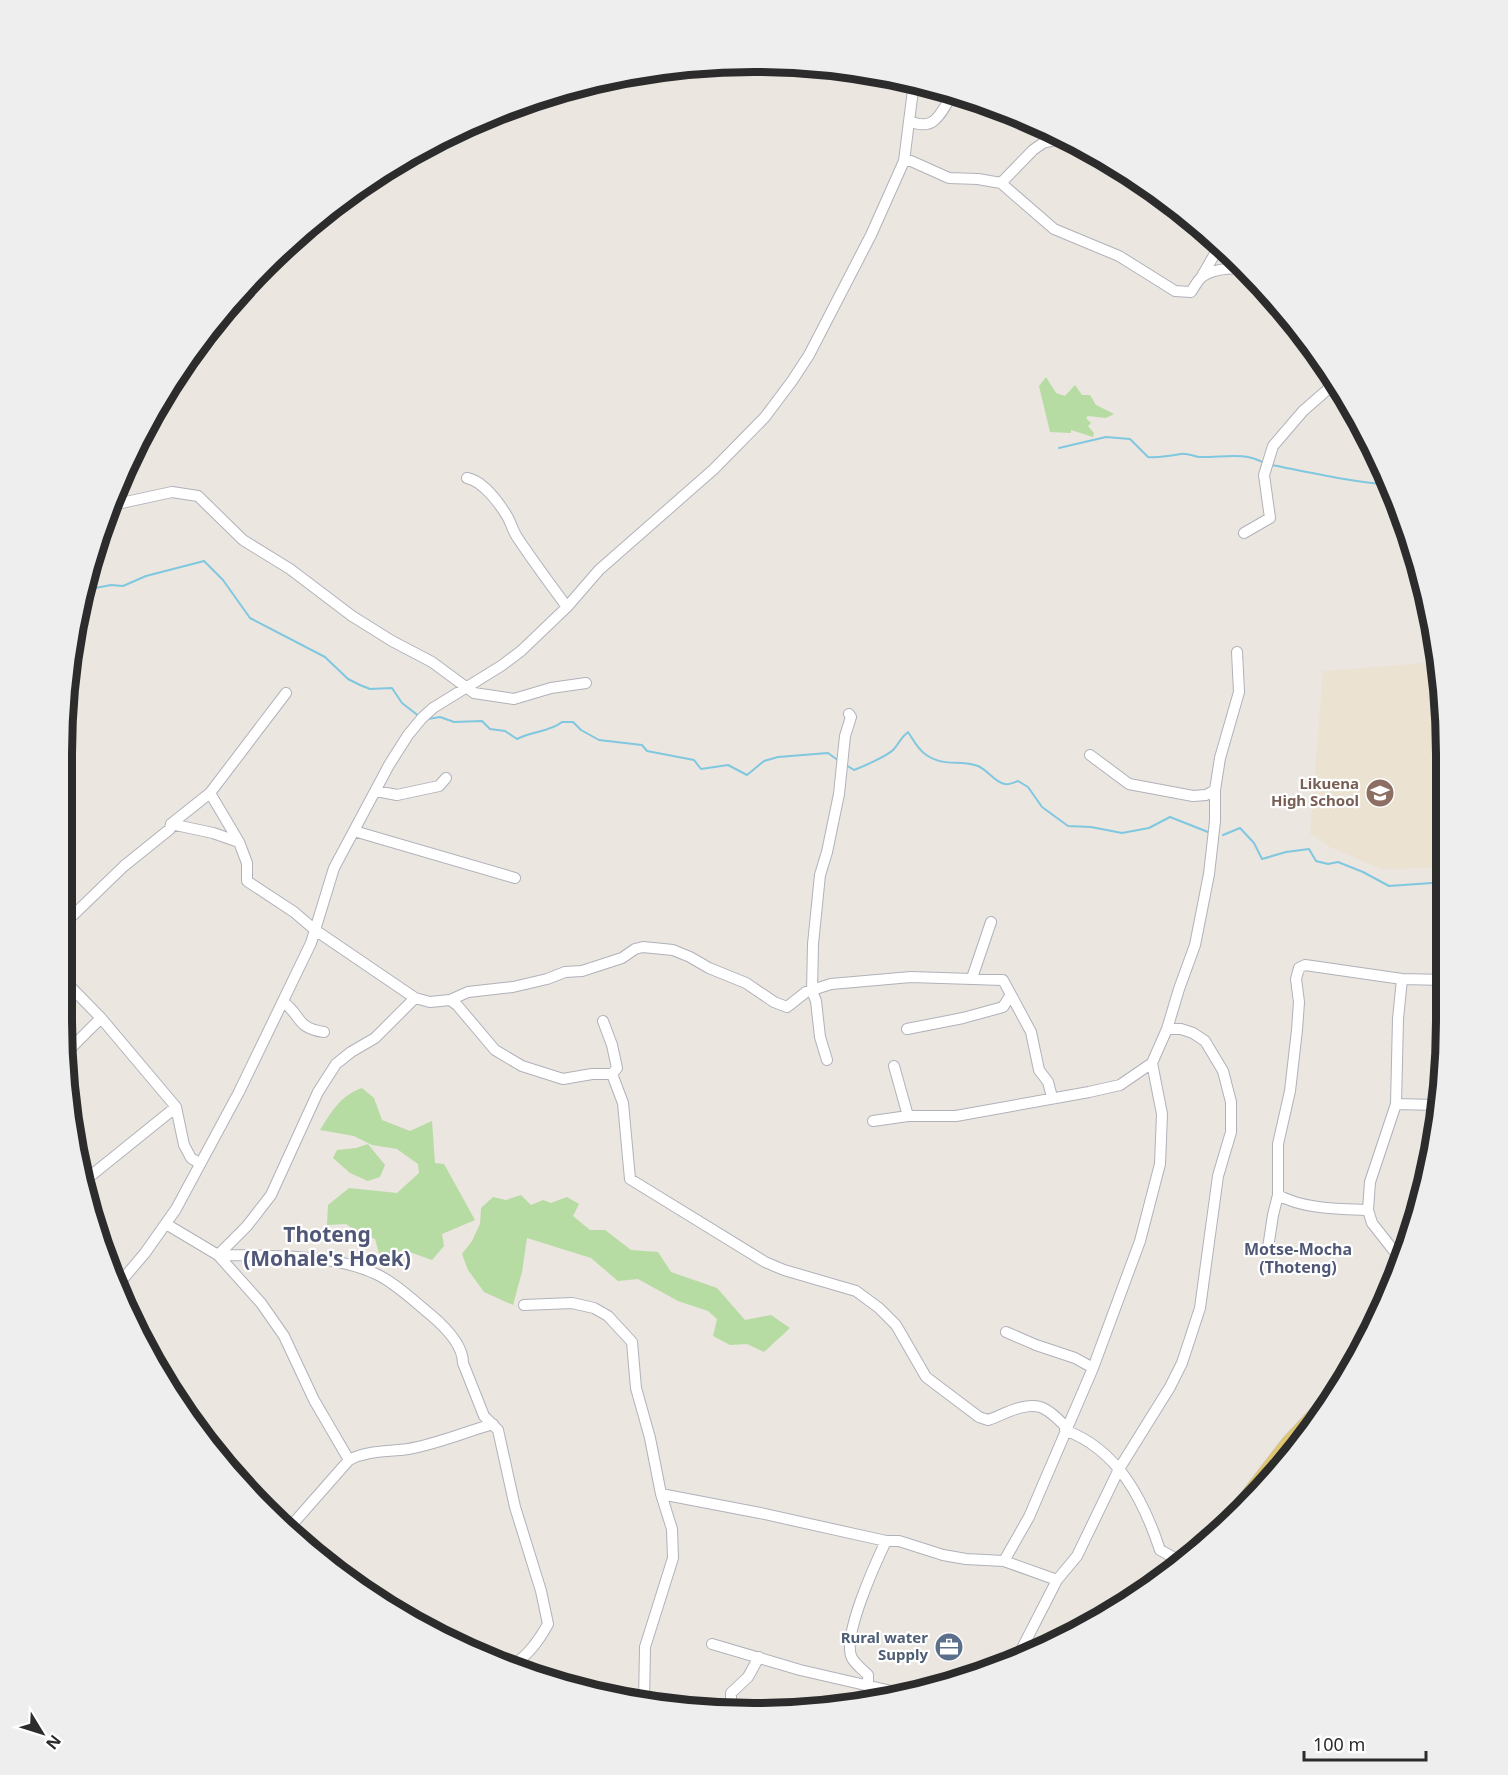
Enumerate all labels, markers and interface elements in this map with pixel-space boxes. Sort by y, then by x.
place label: Likuena High School [1271,773,1359,810]
school or university icon: Likuena High School [1364,777,1396,809]
district label: Thoteng (Mohale's Hoek) [243,1220,411,1272]
district label: Motse-Mocha (Thoteng) [1244,1238,1352,1278]
place label: Rural water Supply [841,1627,928,1664]
office icon: Rural water Supply [933,1631,965,1663]
north arrow [12,1703,72,1763]
scale bar [1304,1724,1426,1762]
text: N [41,1730,66,1754]
text: 100 m [1313,1732,1365,1756]

